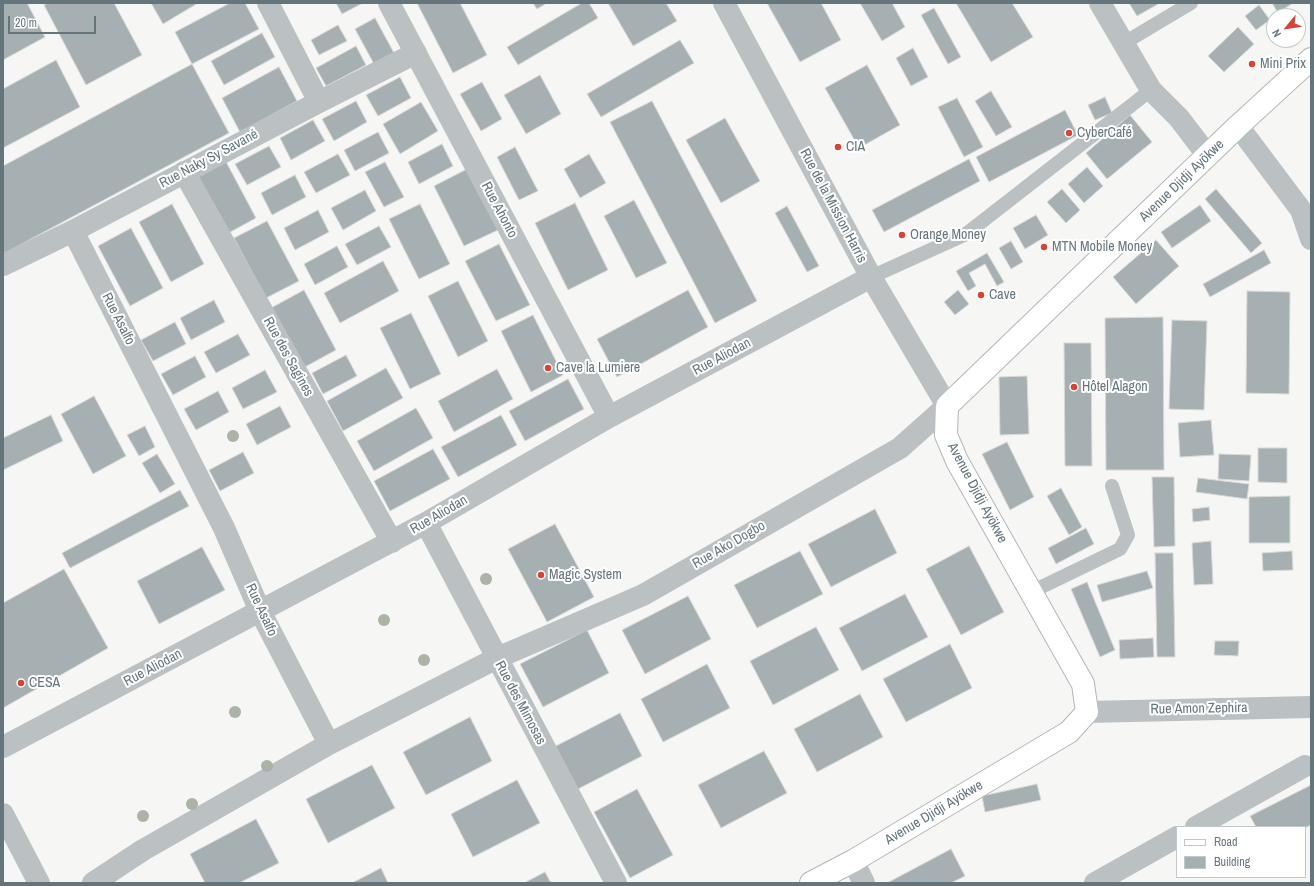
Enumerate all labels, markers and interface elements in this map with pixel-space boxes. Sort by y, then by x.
scale bar [10,8,98,34]
north arrow [1266,8,1306,48]
text: 20 m [15,15,37,31]
text: N [1269,27,1284,40]
place label: Mini Prix [1260,56,1306,72]
marker: Mini Prix [1247,59,1257,69]
place label: CyberCafé [1077,125,1132,141]
street label: Rue Naky Sy Savané [157,126,261,192]
marker: CyberCafé [1064,128,1074,138]
street label: Avenue Djidji Ayökwe [1136,136,1228,226]
place label: CIA [846,139,865,155]
marker: CIA [833,142,843,152]
street label: Rue de la Mission Harris [796,146,870,266]
street label: Rue Ahonto [477,179,521,241]
place label: Orange Money [910,227,986,243]
marker: Orange Money [897,230,907,240]
place label: MTN Mobile Money [1052,239,1152,255]
marker: MTN Mobile Money [1039,242,1049,252]
place label: Cave [989,287,1016,303]
street label: Rue Asalfo [98,290,138,348]
marker: Cave [976,290,986,300]
street label: Rue des Sagines [259,314,317,400]
street label: Rue Aliodan [690,335,754,379]
place label: Cave la Lumiere [556,360,640,376]
marker: Cave la Lumiere [543,363,553,373]
place label: Hôtel Alagon [1082,379,1148,395]
marker: Hôtel Alagon [1069,382,1079,392]
street label: Avenue Djidji Ayökwe [943,440,1011,546]
street label: Rue Aliodan [407,492,471,538]
street label: Rue Ako Dogbo [690,517,768,573]
place label: Magic System [549,567,622,583]
marker: Magic System [536,570,546,580]
street label: Rue Asalfo [242,581,280,639]
street label: Rue Aliodan [121,646,185,690]
street label: Rue des Mimosas [491,658,549,748]
place label: CESA [29,675,60,691]
marker: CESA [16,678,26,688]
street label: Rue Amon Zephira [1150,700,1248,718]
street label: Avenue Djidji Ayökwe [882,777,986,849]
legend [1176,826,1306,878]
text: Road [1214,834,1238,850]
text: Building [1214,854,1250,870]

